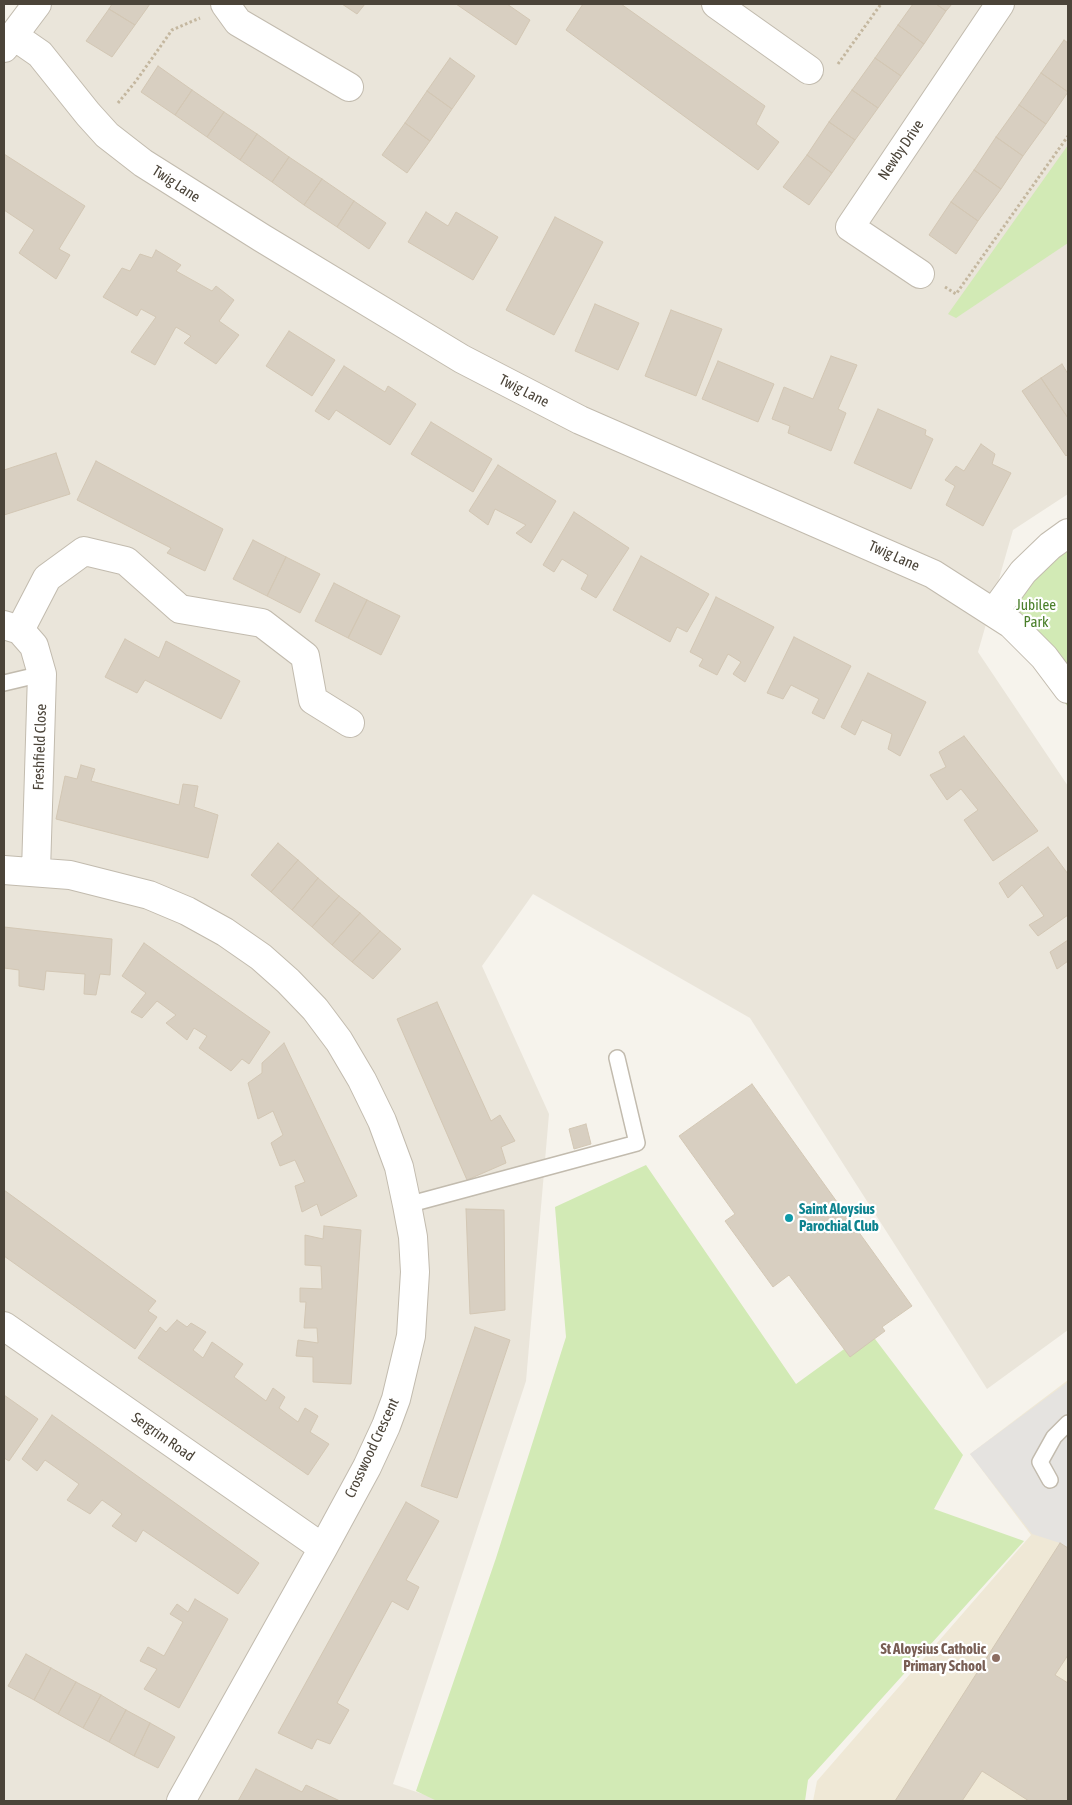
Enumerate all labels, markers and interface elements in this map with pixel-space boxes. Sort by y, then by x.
street label: Newby Drive [874,116,928,184]
street label: Twig Lane [149,162,203,206]
street label: Twig Lane [496,371,552,411]
street label: Twig Lane [866,537,922,575]
park label: Jubilee Park [1016,596,1056,631]
street label: Freshfield Close [29,703,51,791]
place label: Saint Aloysius Parochial Club [799,1200,879,1235]
marker: Saint Aloysius Parochial Club [783,1212,795,1224]
street label: Crosswood Crescent [341,1395,403,1501]
street label: Sergrim Road [128,1409,198,1465]
place label: St Aloysius Catholic Primary School [880,1640,986,1675]
marker: St Aloysius Catholic Primary School [990,1652,1002,1664]

